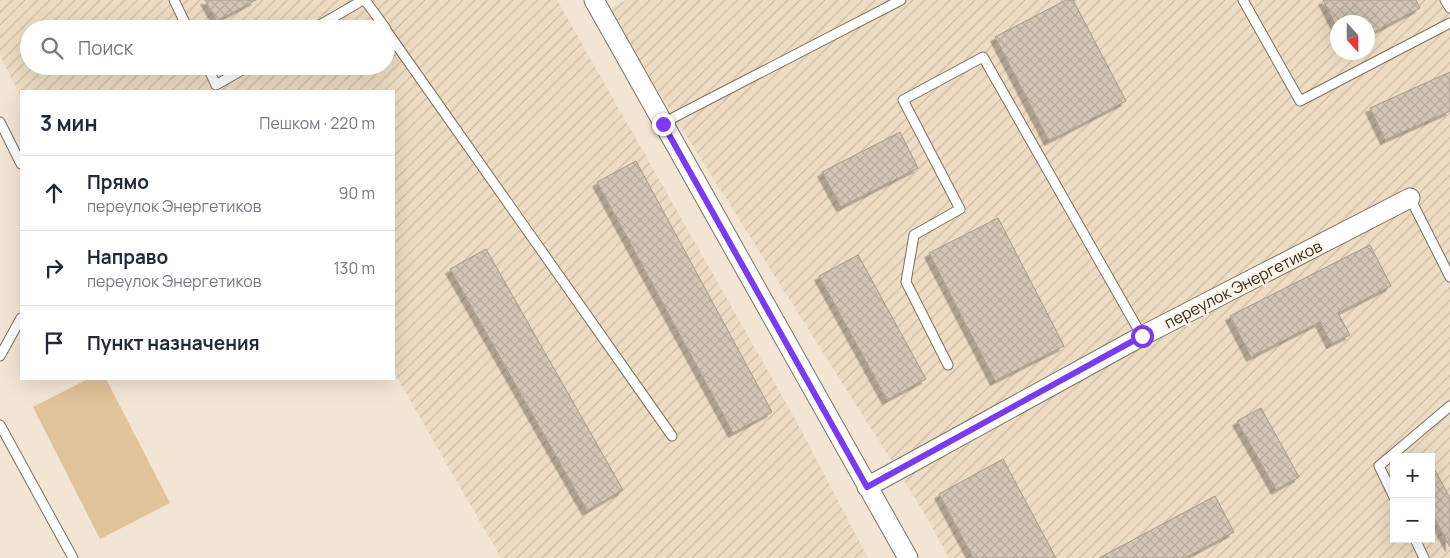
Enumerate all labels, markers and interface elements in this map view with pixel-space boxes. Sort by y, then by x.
north arrow [1330,15,1375,60]
search box [20,20,395,75]
icon: search [38,34,66,62]
text: Поиск [78,35,133,61]
text: 3 мин [40,109,97,137]
text: Пешком · 220 m [259,112,375,134]
route end [652,113,675,136]
text: Прямо [87,169,149,195]
icon: ahead [40,179,68,207]
text: 90 m [339,182,375,204]
text: переулок Энергетиков [87,195,261,217]
street label: переулок Энергетиков [1160,234,1326,333]
text: Направо [87,244,168,270]
icon: right [40,254,68,282]
text: 130 m [333,257,375,279]
text: переулок Энергетиков [87,270,261,292]
route start [1131,325,1154,348]
icon: arrive [40,329,68,357]
text: Пункт назначения [87,330,260,356]
map controls [1390,453,1435,543]
button: + [1390,453,1435,498]
button: − [1390,498,1435,543]

